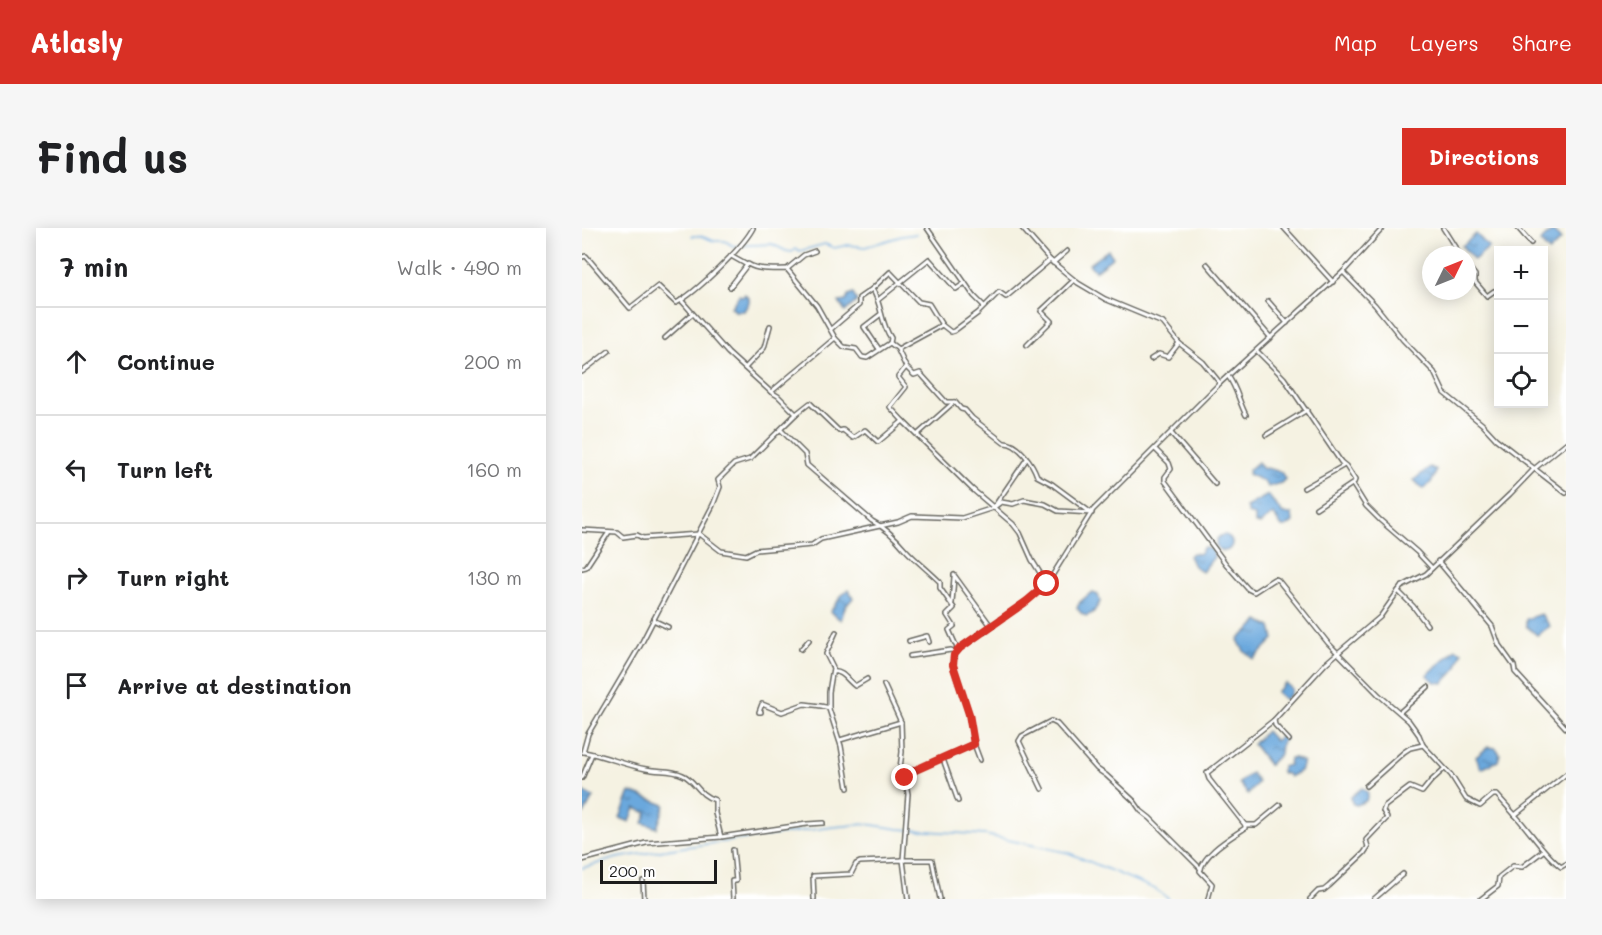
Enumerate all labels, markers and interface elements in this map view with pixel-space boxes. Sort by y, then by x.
text: Atlasly [30,24,124,60]
text: Map [1334,29,1377,56]
text: Layers [1410,29,1479,56]
text: Share [1512,29,1572,56]
button: Directions [1402,128,1566,185]
text: Find us [36,129,188,184]
north arrow [1422,246,1476,300]
map controls [1494,246,1548,408]
button: + [1494,246,1548,300]
text: 7 min [60,250,128,284]
text: Walk · 490 m [397,254,522,280]
button: − [1494,300,1548,354]
icon: ahead [60,345,93,378]
text: Continue [117,347,215,376]
text: 200 m [464,348,522,374]
button: locate [1494,354,1548,408]
icon: left [60,453,93,486]
text: Turn left [117,455,213,484]
text: 160 m [466,456,522,482]
icon: right [60,561,93,594]
text: Turn right [117,563,229,592]
text: 130 m [467,564,522,590]
route start [1033,570,1059,596]
icon: arrive [60,669,93,702]
text: Arrive at destination [117,671,352,700]
route end [891,764,917,790]
scale bar [600,857,717,884]
text: 200 m [609,860,656,881]

